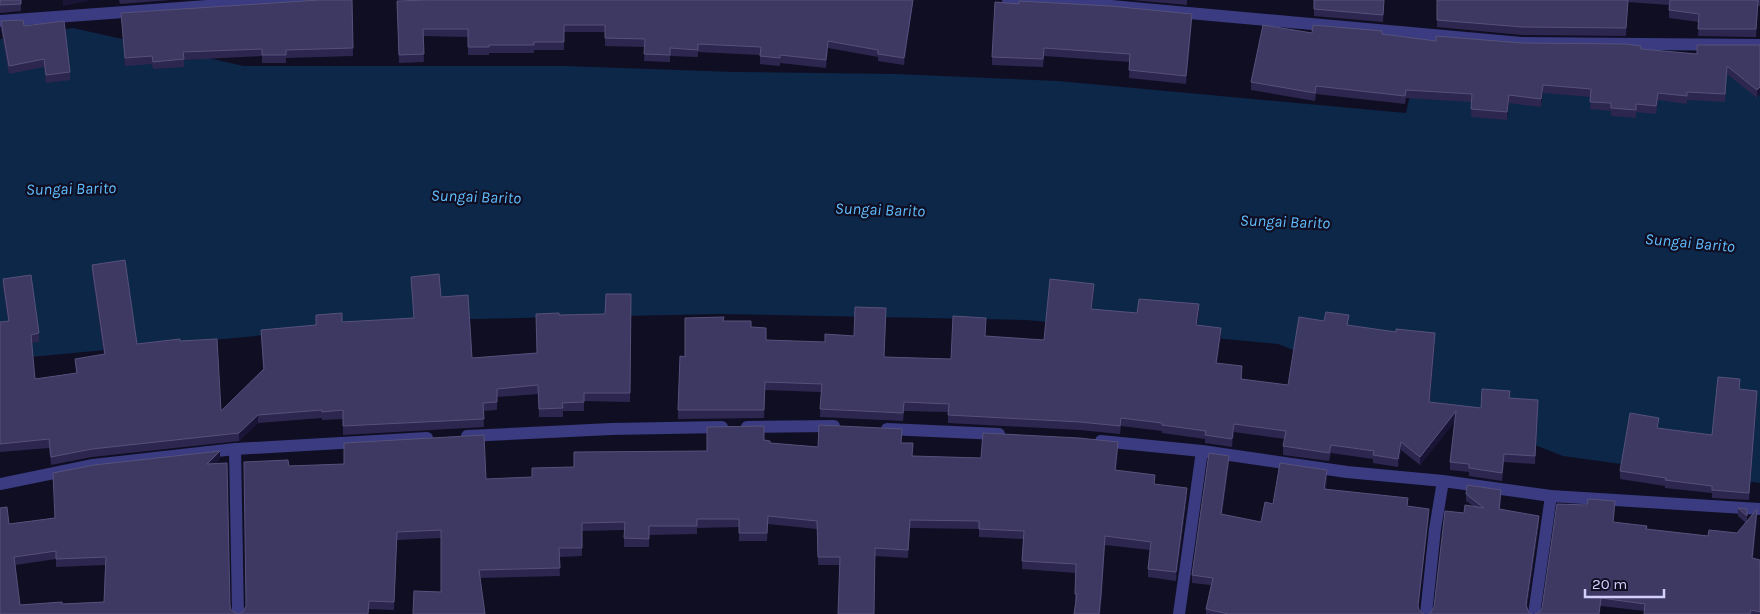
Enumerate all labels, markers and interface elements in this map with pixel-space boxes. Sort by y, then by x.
water label: Sungai Barito [26,178,116,199]
water label: Sungai Barito [431,185,521,208]
water label: Sungai Barito [835,198,925,221]
water label: Sungai Barito [1240,210,1330,233]
water label: Sungai Barito [1644,229,1736,256]
scale bar [1585,566,1664,598]
text: 20 m [1592,575,1627,593]

